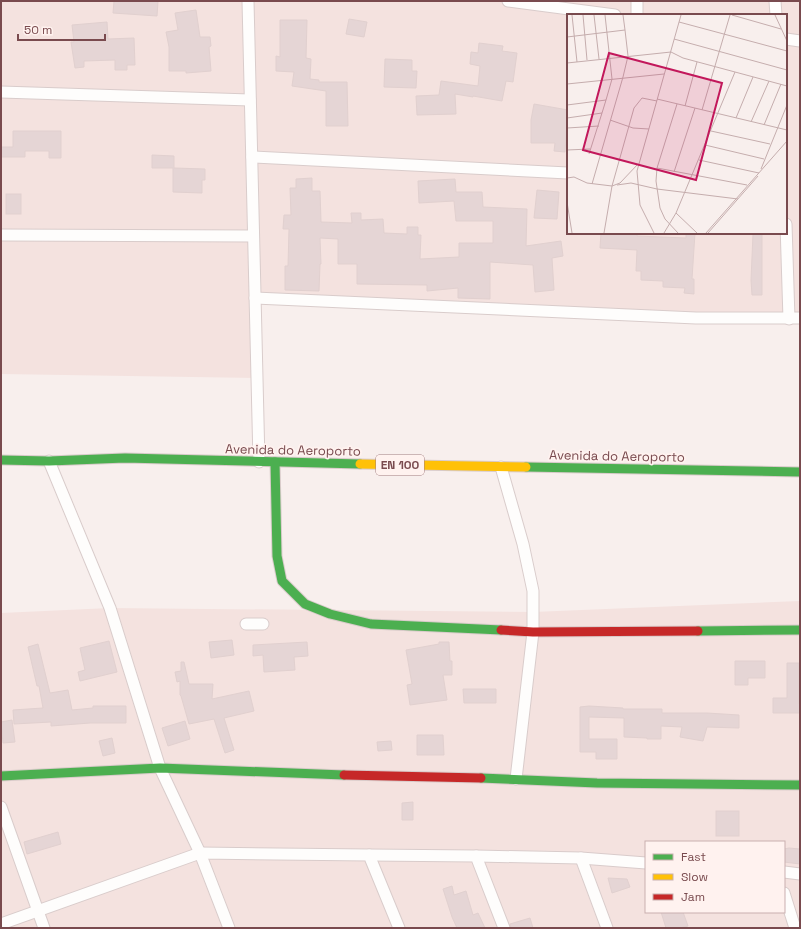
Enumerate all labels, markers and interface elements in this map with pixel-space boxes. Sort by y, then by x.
inset map [567,14,787,234]
scale bar [18,16,105,42]
text: 50 m [24,22,52,38]
street label: Avenida do Aeroporto [225,440,361,460]
street label: Avenida do Aeroporto [549,446,685,466]
road number: EN 100 [376,455,424,475]
legend [645,841,785,913]
text: Fast [681,849,706,865]
text: Slow [681,869,708,885]
text: Jam [681,889,705,905]

